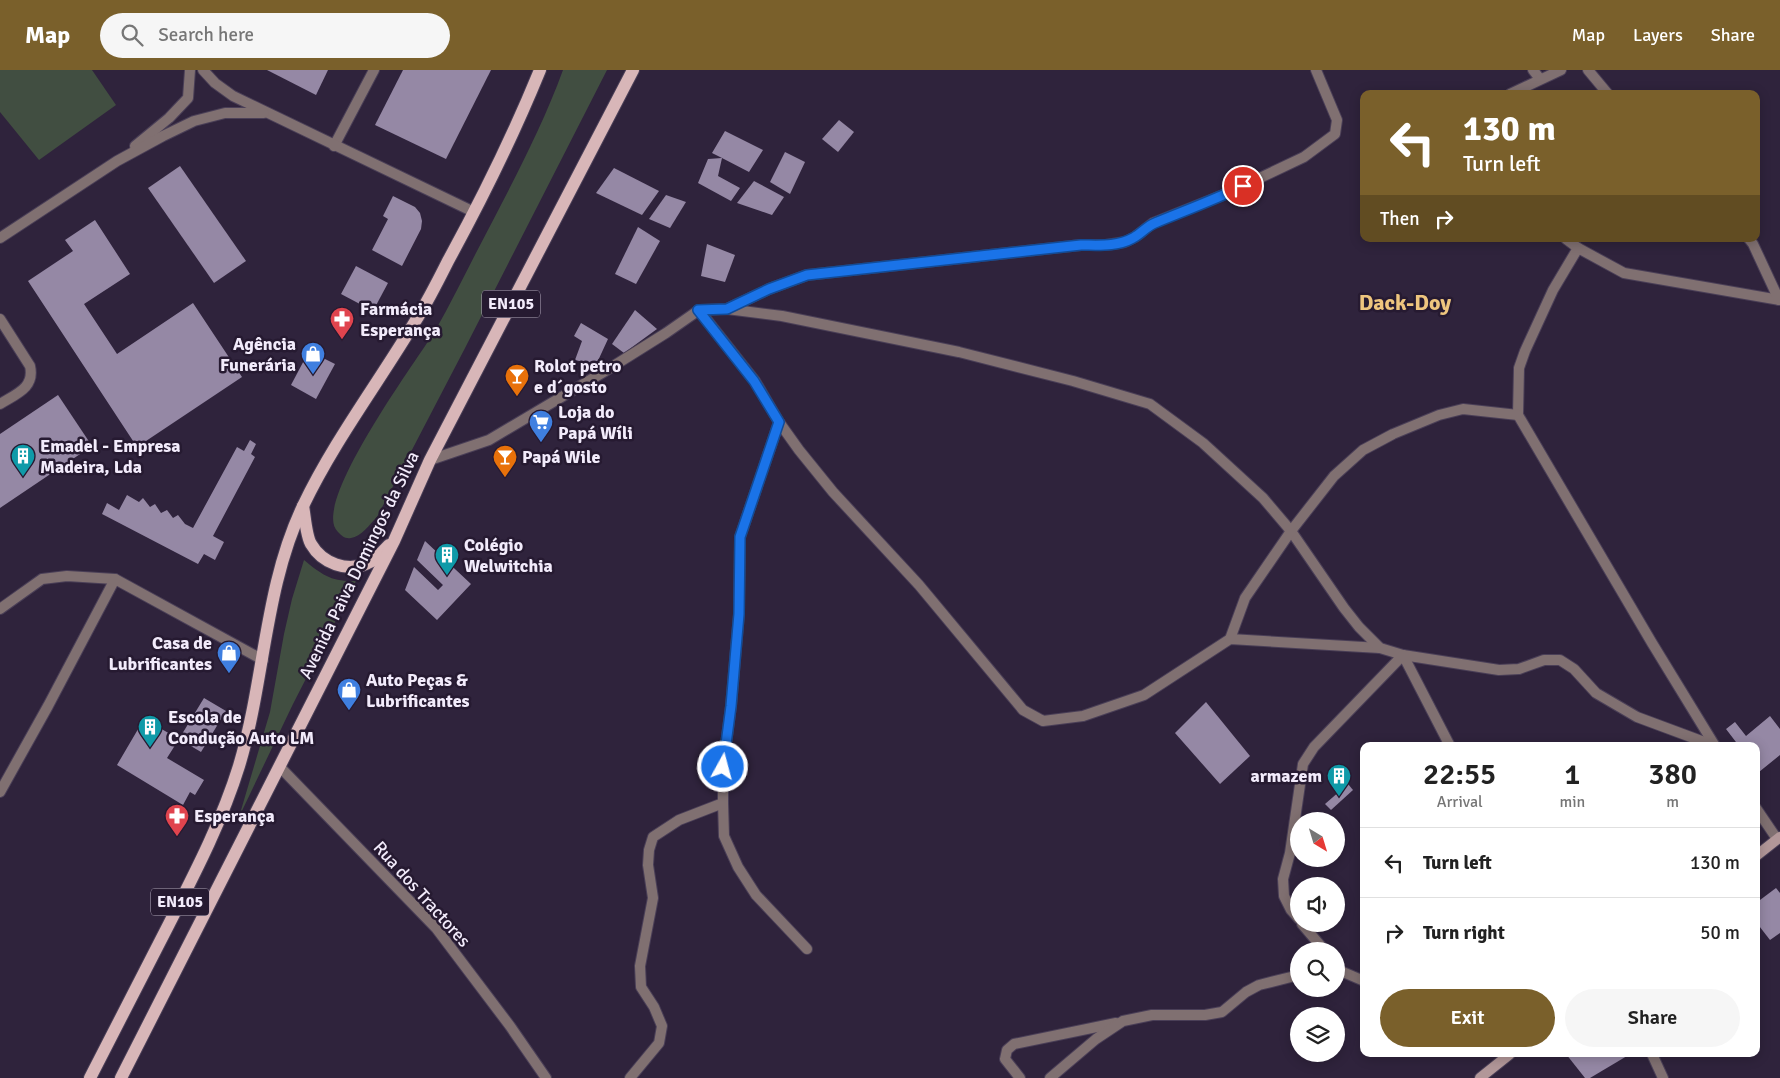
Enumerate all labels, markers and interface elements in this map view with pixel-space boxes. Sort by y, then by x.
search box [100,13,450,58]
text: Map [25,20,70,50]
icon: search [118,21,146,49]
text: Search here [158,23,254,47]
text: Map [1572,24,1605,46]
text: Layers [1633,24,1683,46]
text: Share [1711,24,1755,46]
text: 130 m [1463,107,1556,150]
icon: left [1380,110,1445,175]
text: Turn left [1463,150,1541,177]
pin [1222,165,1264,207]
icon: arrive [1229,172,1257,200]
icon: right [1430,205,1458,233]
text: Then [1380,207,1420,231]
district label: Dack-Doy [1359,289,1451,316]
road number: EN105 [482,290,540,318]
place label: Farmácia Esperança [360,298,441,341]
pharmacy icon: Farmácia Esperança [329,306,355,340]
place label: Agência Funerária [220,333,296,376]
shop icon: Agência Funerária [300,341,326,375]
place label: Rolot petro e d´gosto [534,355,621,398]
bar icon: Rolot petro e d´gosto [504,363,530,397]
place label: Loja do Papá Wíli [558,401,633,444]
supermarket icon: Loja do Papá Wíli [528,409,554,443]
place label: Emadel - Empresa Madeira, Lda [40,435,181,478]
building icon: Emadel - Empresa Madeira, Lda [10,443,36,477]
bar icon: Papá Wile [492,444,518,478]
place label: Papá Wile [522,446,600,468]
street label: Avenida Paiva Domingos da Silva [294,448,424,682]
place label: Colégio Welwitchia [464,534,553,577]
building icon: Colégio Welwitchia [434,542,460,576]
place label: Casa de Lubrificantes [108,632,212,675]
shop icon: Casa de Lubrificantes [216,640,242,674]
place label: Auto Peças & Lubrificantes [366,669,470,712]
shop icon: Auto Peças & Lubrificantes [336,677,362,711]
place label: Escola de Condução Auto LM [168,706,314,749]
building icon: Escola de Condução Auto LM [137,714,163,748]
position arrow [696,740,748,792]
text: 22:55 [1423,756,1496,793]
text: 1 [1564,756,1580,793]
text: 380 [1648,756,1697,793]
building icon: armazem [1326,763,1352,797]
place label: armazem [1250,765,1322,787]
text: Arrival [1437,792,1483,812]
text: min [1559,792,1585,812]
text: m [1666,792,1679,812]
pharmacy icon: Esperança [164,803,190,837]
place label: Esperança [194,805,275,827]
north arrow [1290,812,1345,868]
map controls [1290,812,1345,1062]
street label: Rua dos Tractores [369,837,475,952]
icon: left [1380,849,1408,877]
text: Turn left [1423,851,1492,875]
text: 130 m [1690,851,1740,875]
button: sound [1290,877,1345,932]
road number: EN105 [151,889,209,916]
icon: right [1380,919,1408,947]
text: Turn right [1423,921,1505,945]
text: 50 m [1700,921,1740,945]
button: search [1290,942,1345,997]
button: Exit [1380,989,1555,1047]
button: Share [1565,989,1740,1047]
button: layers [1290,1007,1345,1062]

